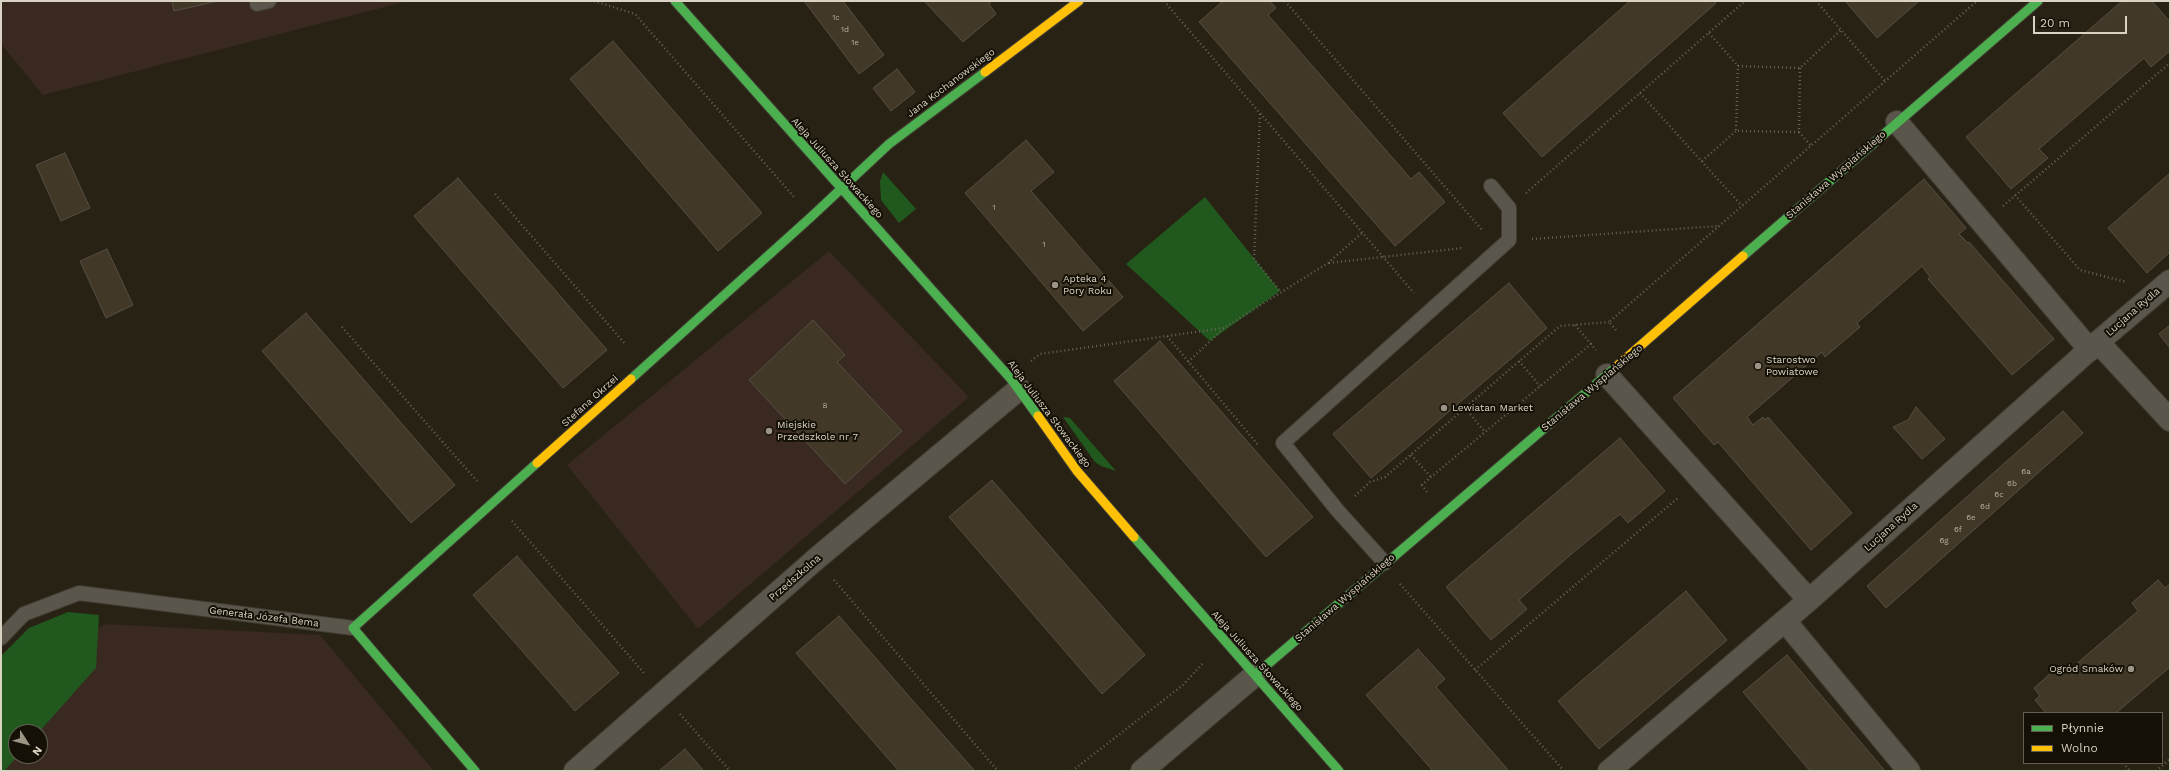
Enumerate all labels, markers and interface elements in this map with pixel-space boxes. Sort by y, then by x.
scale bar [2035,8,2129,34]
house number: 1c [832,13,840,23]
text: 20 m [2040,16,2070,30]
house number: 1d [841,25,849,35]
house number: 1e [851,38,859,48]
street label: Jana Kochanowskiego [905,46,997,120]
street label: Aleja Juliusza Słowackiego [789,115,885,221]
street label: Stanisława Wyspiańskiego [1784,128,1888,222]
house number: 1 [992,203,996,213]
house number: 1 [1042,240,1046,250]
place label: Apteka 4 Pory Roku [1063,273,1112,296]
marker: Apteka 4 Pory Roku [1050,280,1060,290]
street label: Lucjana Rydla [2104,285,2162,339]
street label: Stanisława Wyspiańskiego [1539,342,1645,434]
place label: Starostwo Powiatowe [1766,354,1818,378]
street label: Aleja Juliusza Słowackiego [1005,358,1093,470]
marker: Starostwo Powiatowe [1753,361,1763,371]
street label: Stefana Okrzei [559,373,621,429]
house number: 8 [823,401,827,411]
place label: Lewiatan Market [1452,402,1533,414]
marker: Lewiatan Market [1439,403,1449,413]
place label: Miejskie Przedszkole nr 7 [777,419,858,442]
marker: Miejskie Przedszkole nr 7 [764,426,774,436]
house number: 6a [2021,467,2031,477]
house number: 6b [2007,479,2017,489]
house number: 6c [1994,490,2004,500]
street label: Lucjana Rydla [1862,500,1920,554]
house number: 6d [1980,502,1990,512]
house number: 6e [1966,513,1976,523]
house number: 6f [1954,525,1962,535]
house number: 6g [1939,536,1949,546]
street label: Stanisława Wyspiańskiego [1293,551,1397,645]
street label: Przedszkolna [767,552,823,604]
street label: Generała Józefa Bema [209,604,319,630]
street label: Aleja Juliusza Słowackiego [1209,608,1305,714]
place label: Ogród Smaków [2049,663,2123,675]
marker: Ogród Smaków [2126,664,2136,674]
legend [2023,712,2163,764]
text: Płynnie [2061,721,2104,735]
north arrow [8,724,48,764]
text: Wolno [2061,741,2098,755]
text: N [30,744,45,758]

